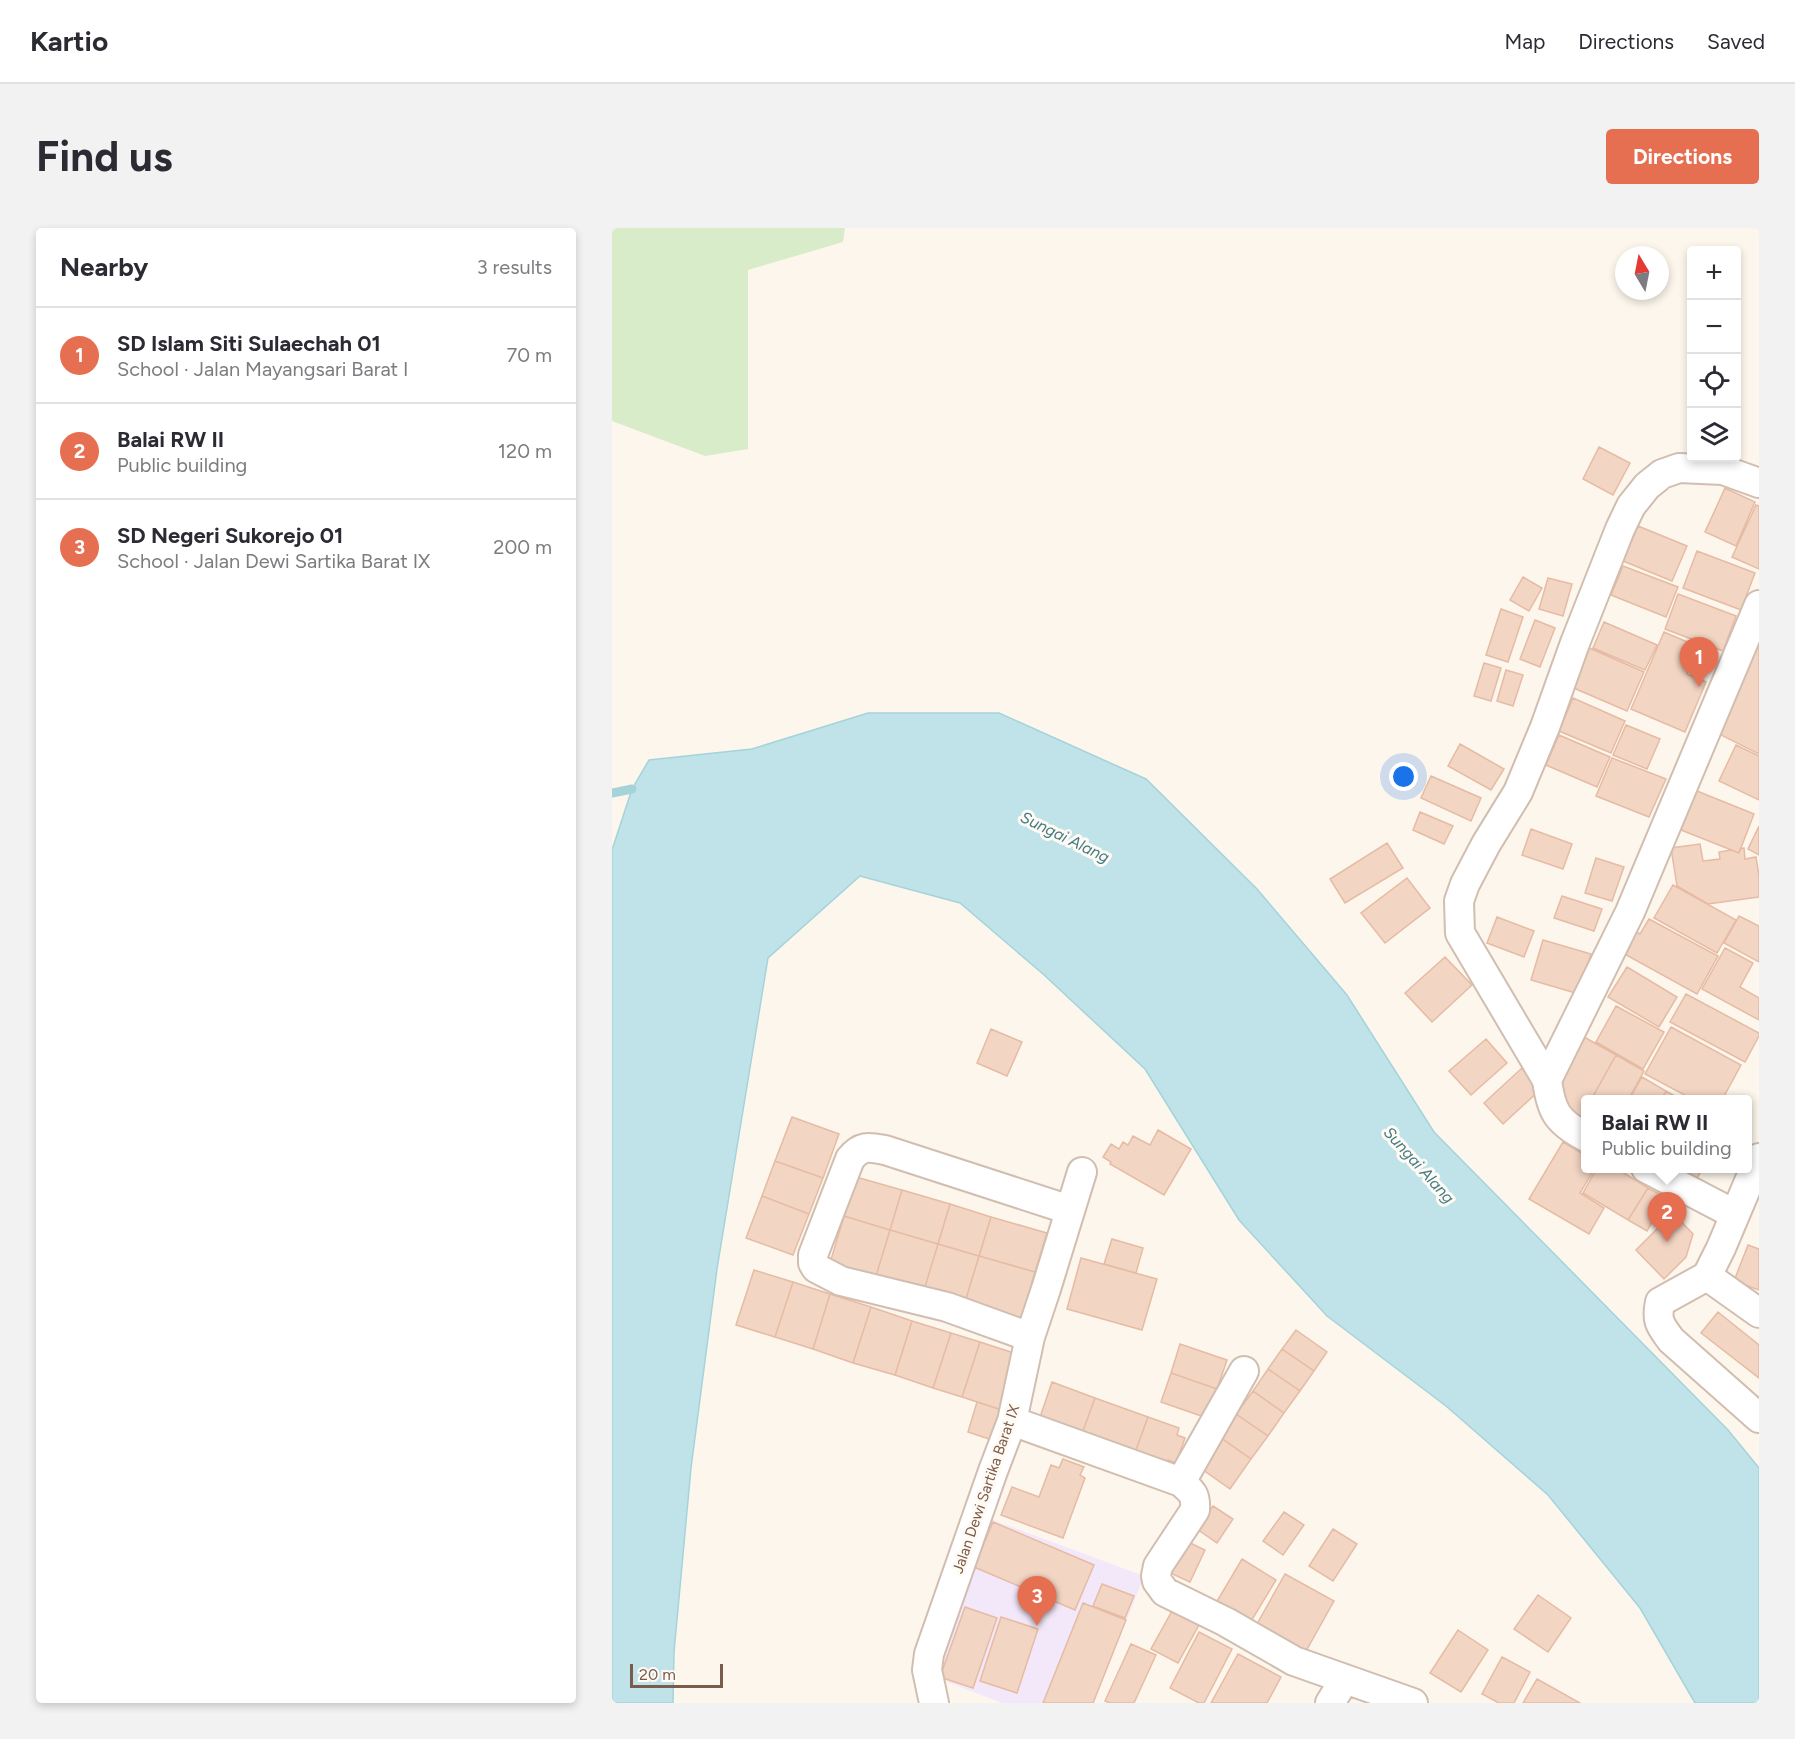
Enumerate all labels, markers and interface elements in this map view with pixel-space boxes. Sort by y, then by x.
text: Kartio [30,24,108,58]
text: Map [1504,29,1545,54]
text: Directions [1578,29,1674,54]
text: Saved [1707,29,1765,54]
button: Directions [1606,129,1759,184]
text: Find us [36,131,173,182]
north arrow [1615,246,1669,300]
map controls [1687,246,1741,462]
button: + [1687,246,1741,300]
text: Nearby [60,251,148,283]
text: 3 results [477,255,552,279]
button: − [1687,300,1741,354]
text: SD Islam Siti Sulaechah 01 [117,330,381,357]
text: 1 [75,343,84,367]
text: 70 m [506,343,552,367]
button: locate [1687,354,1741,408]
text: School · Jalan Mayangsari Barat I [117,357,409,381]
button: layers [1687,408,1741,462]
text: Balai RW II [117,426,224,453]
text: 2 [74,439,85,463]
text: 120 m [498,439,552,463]
text: Public building [117,453,247,477]
text: SD Negeri Sukorejo 01 [117,522,343,549]
text: 3 [74,535,85,559]
text: 200 m [493,535,552,559]
text: School · Jalan Dewi Sartika Barat IX [117,549,430,573]
pin: 1 [1680,638,1718,687]
your location [1389,762,1418,791]
water label: Sungai Alang [1018,807,1112,867]
popup [1581,1095,1752,1173]
text: Balai RW II [1601,1109,1708,1136]
water label: Sungai Alang [1380,1123,1458,1207]
text: Public building [1601,1136,1732,1160]
pin: 2 [1648,1192,1686,1242]
street label: Jalan Dewi Sartika Barat IX [949,1401,1024,1576]
pin: 3 [1018,1576,1056,1626]
scale bar [630,1661,723,1688]
text: 20 m [639,1665,676,1684]

